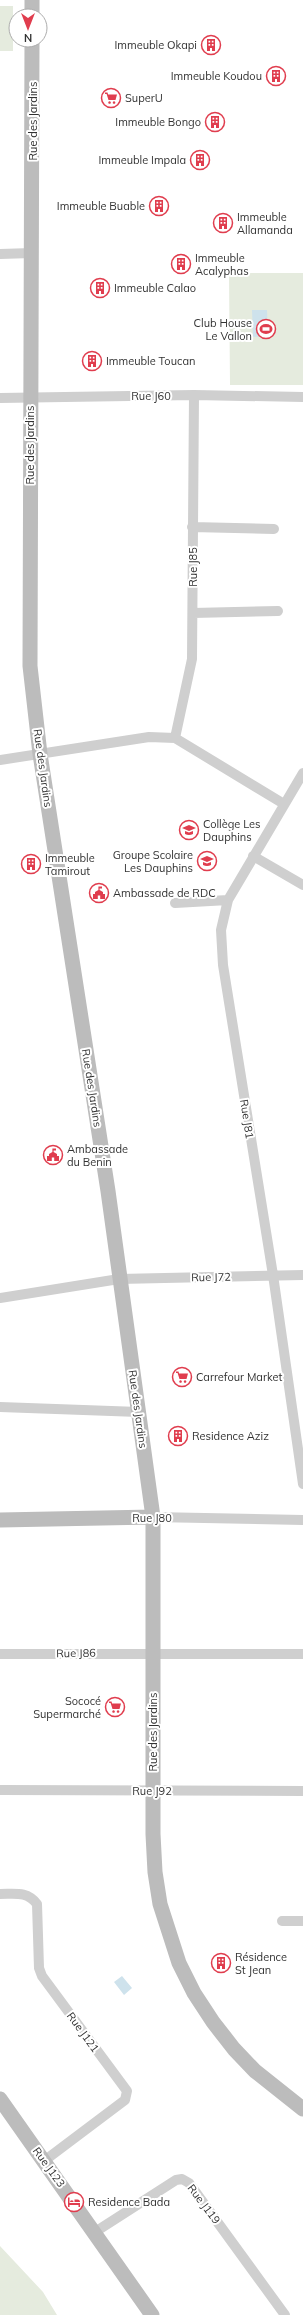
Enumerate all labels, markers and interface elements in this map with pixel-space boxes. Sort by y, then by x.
north arrow [8,8,48,48]
text: N [24,31,32,45]
building icon: Immeuble Okapi [200,34,222,56]
place label: Immeuble Okapi [115,38,197,52]
building icon: Immeuble Koudou [265,65,287,87]
place label: Immeuble Koudou [171,69,262,83]
street label: Rue des Jardins [26,82,40,161]
supermarket icon: SuperU [100,87,122,109]
place label: SuperU [125,91,163,105]
building icon: Immeuble Bongo [204,111,226,133]
place label: Immeuble Bongo [115,115,201,129]
building icon: Immeuble Impala [189,149,211,171]
place label: Immeuble Impala [99,153,186,167]
building icon: Immeuble Buable [148,195,170,217]
place label: Immeuble Buable [57,199,145,213]
place label: Immeuble Allamanda [237,210,293,237]
building icon: Immeuble Allamanda [212,212,234,234]
place label: Immeuble Acalyphas [195,251,249,278]
building icon: Immeuble Acalyphas [170,253,192,275]
building icon: Immeuble Calao [89,277,111,299]
place label: Immeuble Calao [114,281,196,295]
place label: Club House Le Vallon [194,316,252,343]
sports icon: Club House Le Vallon [255,318,277,340]
building icon: Immeuble Toucan [81,350,103,372]
place label: Immeuble Toucan [106,354,195,368]
street label: Rue J60 [131,389,171,403]
street label: Rue des Jardins [23,406,37,485]
street label: Rue J85 [186,547,200,587]
street label: Rue des Jardins [31,728,55,808]
place label: Collège Les Dauphins [203,817,261,844]
school or university icon: Collège Les Dauphins [178,819,200,841]
place label: Groupe Scolaire Les Dauphins [113,848,193,875]
school or university icon: Groupe Scolaire Les Dauphins [196,850,218,872]
place label: Immeuble Tamirout [45,851,95,878]
building icon: Immeuble Tamirout [20,853,42,875]
public building icon: Ambassade de RDC [88,882,110,904]
place label: Ambassade de RDC [113,886,216,900]
street label: Rue des Jardins [79,1048,105,1128]
street label: Rue J81 [237,1098,257,1140]
place label: Ambassade du Benin [67,1142,128,1169]
public building icon: Ambassade du Benin [42,1144,64,1166]
street label: Rue J72 [191,1270,231,1284]
supermarket icon: Carrefour Market [171,1366,193,1388]
street label: Rue des Jardins [126,1369,150,1449]
place label: Carrefour Market [196,1370,282,1384]
building icon: Residence Aziz [167,1425,189,1447]
place label: Residence Aziz [192,1429,269,1443]
street label: Rue J80 [132,1511,172,1525]
street label: Rue J86 [56,1646,96,1660]
street label: Rue des Jardins [146,1693,160,1772]
place label: Sococé Supermarché [33,1694,101,1721]
supermarket icon: Sococé Supermarché [104,1696,126,1718]
street label: Rue J92 [132,1784,172,1798]
place label: Résidence St Jean [235,1950,287,1977]
building icon: Résidence St Jean [210,1952,232,1974]
street label: Rue J121 [64,2009,102,2055]
street label: Rue J123 [30,2144,68,2190]
street label: Rue J119 [184,2181,224,2227]
hotel icon: Residence Bada [63,2191,85,2213]
place label: Residence Bada [88,2195,170,2209]

